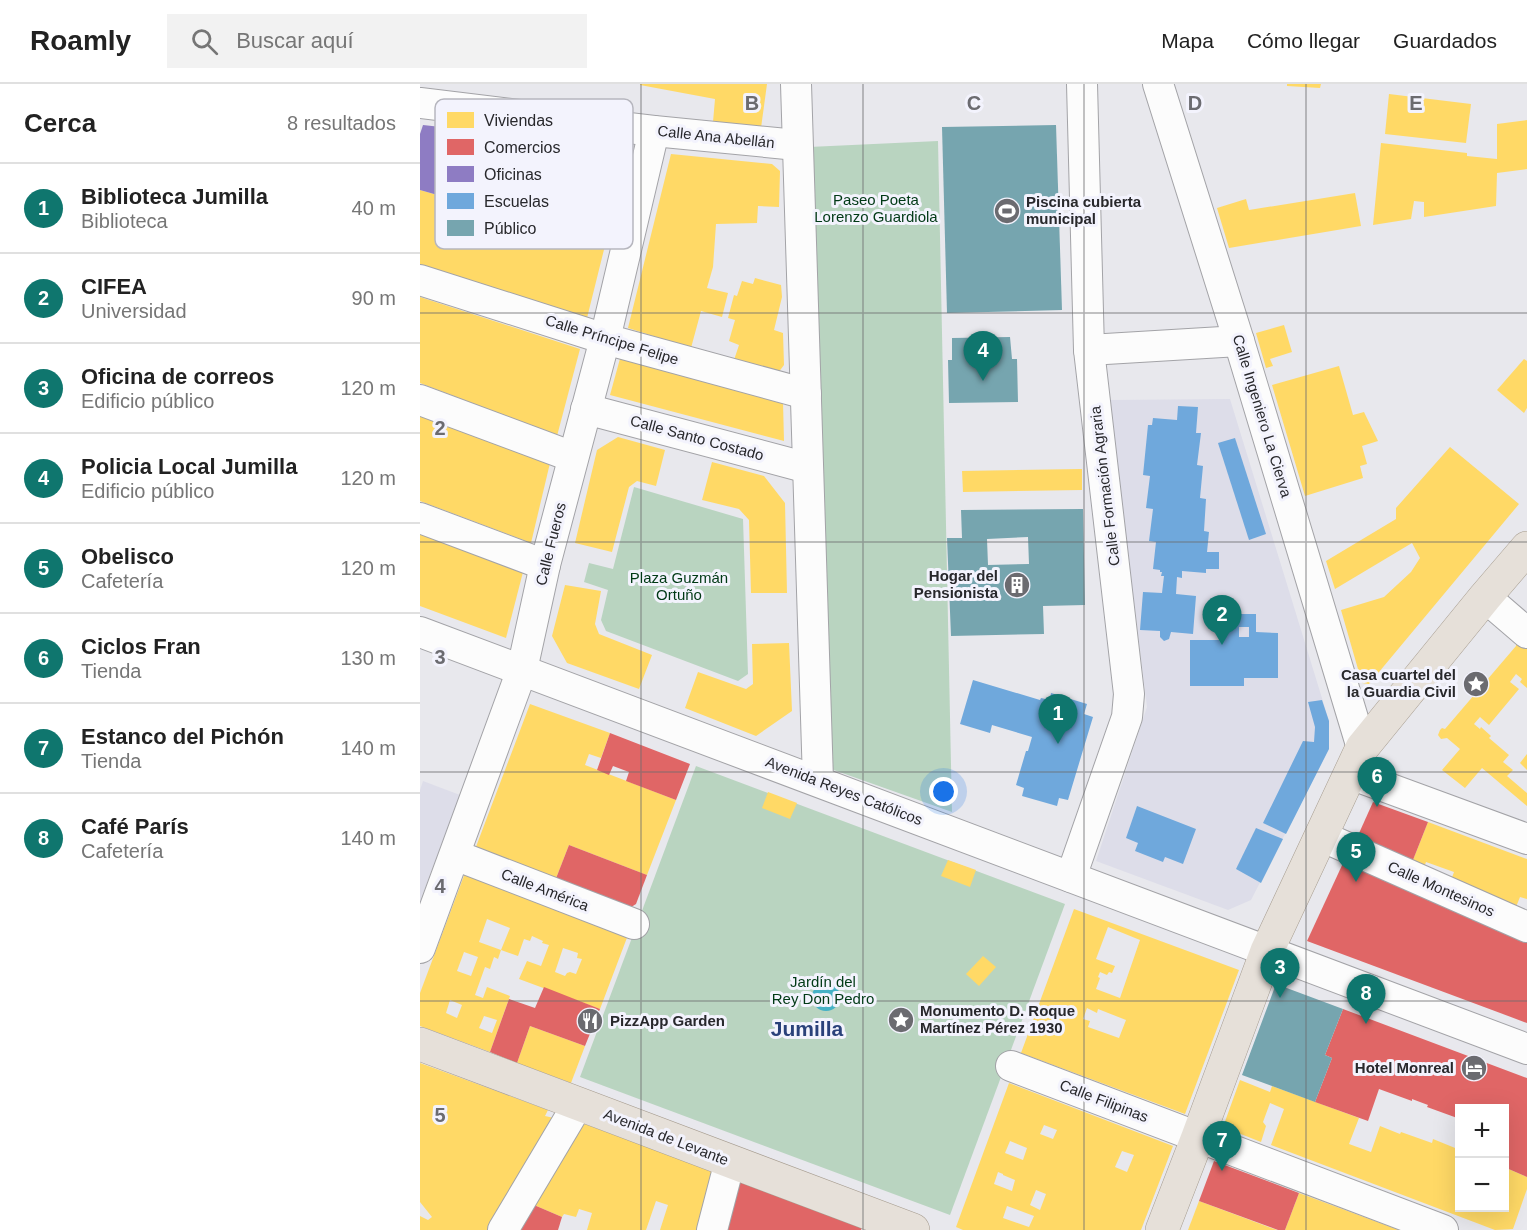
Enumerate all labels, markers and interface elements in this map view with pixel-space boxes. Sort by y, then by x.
search box [167,14,587,68]
text: Roamly [30,25,131,56]
icon: search [188,25,221,58]
text: Buscar aquí [236,28,354,53]
text: Mapa [1161,29,1214,52]
text: Cómo llegar [1247,29,1360,52]
text: Guardados [1393,29,1497,52]
text: B [745,92,759,114]
text: C [967,92,981,114]
text: D [1188,92,1202,114]
text: E [1409,92,1423,114]
legend [435,99,633,249]
text: Cerca [24,108,96,138]
text: 8 resultados [287,112,396,134]
text: Viviendas [484,112,553,129]
street label: Calle Ana Abellán [657,122,775,151]
text: Comercios [484,139,560,156]
text: Oficinas [484,166,542,183]
text: Biblioteca Jumilla [81,184,268,209]
park label: Paseo Poeta Lorenzo Guardiola [814,191,938,225]
text: Escuelas [484,193,549,210]
place label: Piscina cubierta municipal [1026,193,1142,227]
sports icon: Piscina cubierta municipal [992,196,1022,226]
text: 1 [38,197,49,219]
text: 40 m [352,197,396,219]
text: Biblioteca [81,210,168,232]
text: Público [484,220,537,237]
text: CIFEA [81,274,147,299]
text: 2 [38,287,49,309]
text: 90 m [352,287,396,309]
text: Universidad [81,300,187,322]
street label: Calle Príncipe Felipe [543,311,681,368]
pin: 4 [964,332,1002,381]
street label: Calle Ingeniero La Cierva [1230,332,1296,500]
text: Oficina de correos [81,364,274,389]
text: 3 [38,377,49,399]
text: 120 m [340,377,396,399]
text: Edificio público [81,390,214,412]
street label: Calle Formación Agraria [1086,405,1123,567]
street label: Calle Santo Costado [628,412,766,464]
text: 2 [434,417,446,439]
text: Policia Local Jumilla [81,454,297,479]
text: 4 [38,467,49,489]
text: 120 m [340,467,396,489]
text: Edificio público [81,480,214,502]
street label: Calle Fueros [532,501,569,587]
text: Obelisco [81,544,174,569]
text: 5 [38,557,49,579]
text: 120 m [340,557,396,579]
place label: Hogar del Pensionista [914,567,999,601]
park label: Plaza Guzmán Ortuño [630,569,728,603]
text: Cafetería [81,570,163,592]
building icon: Hogar del Pensionista [1002,570,1032,600]
pin: 2 [1202,596,1242,645]
text: Ciclos Fran [81,634,201,659]
text: 3 [434,646,446,668]
text: 6 [38,647,49,669]
text: 130 m [340,647,396,669]
text: Tienda [81,660,141,682]
place label: Casa cuartel del la Guardia Civil [1341,666,1456,700]
place icon: Casa cuartel del la Guardia Civil [1461,669,1491,699]
pin: 1 [1038,694,1078,744]
text: Estanco del Pichón [81,724,284,749]
text: 7 [38,737,49,759]
text: 140 m [340,737,396,759]
text: Tienda [81,750,141,772]
street label: Avenida Reyes Católicos [763,753,925,828]
pin: 6 [1358,758,1396,807]
your location [929,777,958,806]
text: Café París [81,814,189,839]
text: 8 [38,827,49,849]
text: 140 m [340,827,396,849]
pin: 5 [1336,832,1376,882]
text: Cafetería [81,840,163,862]
street label: Calle Montesinos [1385,857,1497,920]
street label: Calle América [499,865,592,914]
text: 4 [434,875,446,897]
pin: 3 [1260,948,1300,998]
park label: Jardín del Rey Don Pedro [772,973,874,1007]
pin: 8 [1346,974,1386,1024]
place label: Monumento D. Roque Martínez Pérez 1930 [920,1002,1075,1036]
place icon: Monumento D. Roque Martínez Pérez 1930 [886,1005,916,1035]
restaurant icon: PizzApp Garden [575,1006,605,1036]
place label: PizzApp Garden [610,1012,725,1029]
district label: Jumilla [771,1017,843,1040]
hotel icon: Hotel Monreal [1459,1053,1489,1083]
place label: Hotel Monreal [1355,1059,1454,1076]
street label: Calle Filipinas [1058,1076,1151,1125]
text: 5 [434,1104,446,1126]
map controls [1455,1104,1509,1212]
button: + [1455,1104,1509,1158]
street label: Avenida de Levante [601,1105,731,1168]
pin: 7 [1202,1122,1242,1171]
button: − [1455,1158,1509,1212]

